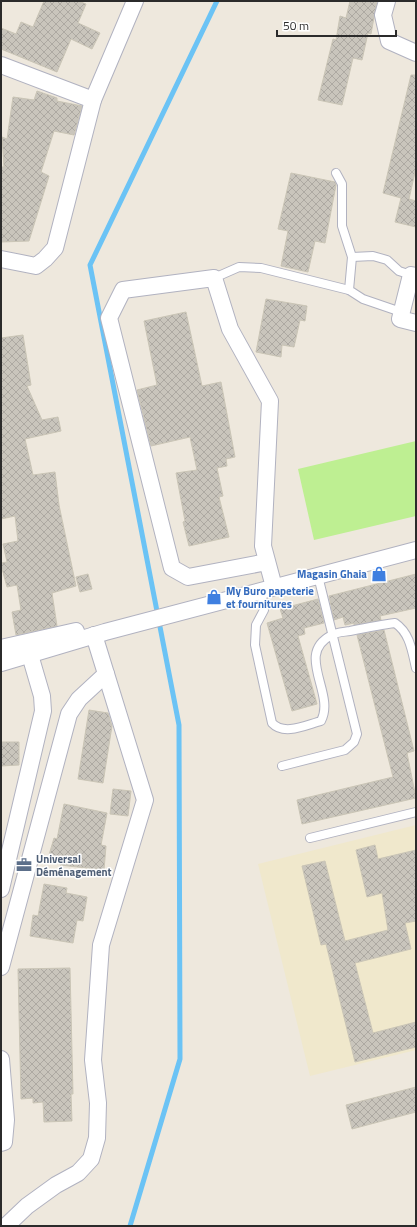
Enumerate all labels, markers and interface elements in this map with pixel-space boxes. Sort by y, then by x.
scale bar [277,12,396,38]
text: 50 m [283,16,309,35]
shop icon: Magasin Ghaia [370,565,388,583]
place label: Magasin Ghaia [297,566,367,582]
place label: My Buro papeterie et fournitures [226,583,314,612]
shop icon: My Buro papeterie et fournitures [205,588,223,606]
place label: Universal Déménagement [36,851,112,880]
office icon: Universal Déménagement [15,856,33,874]

